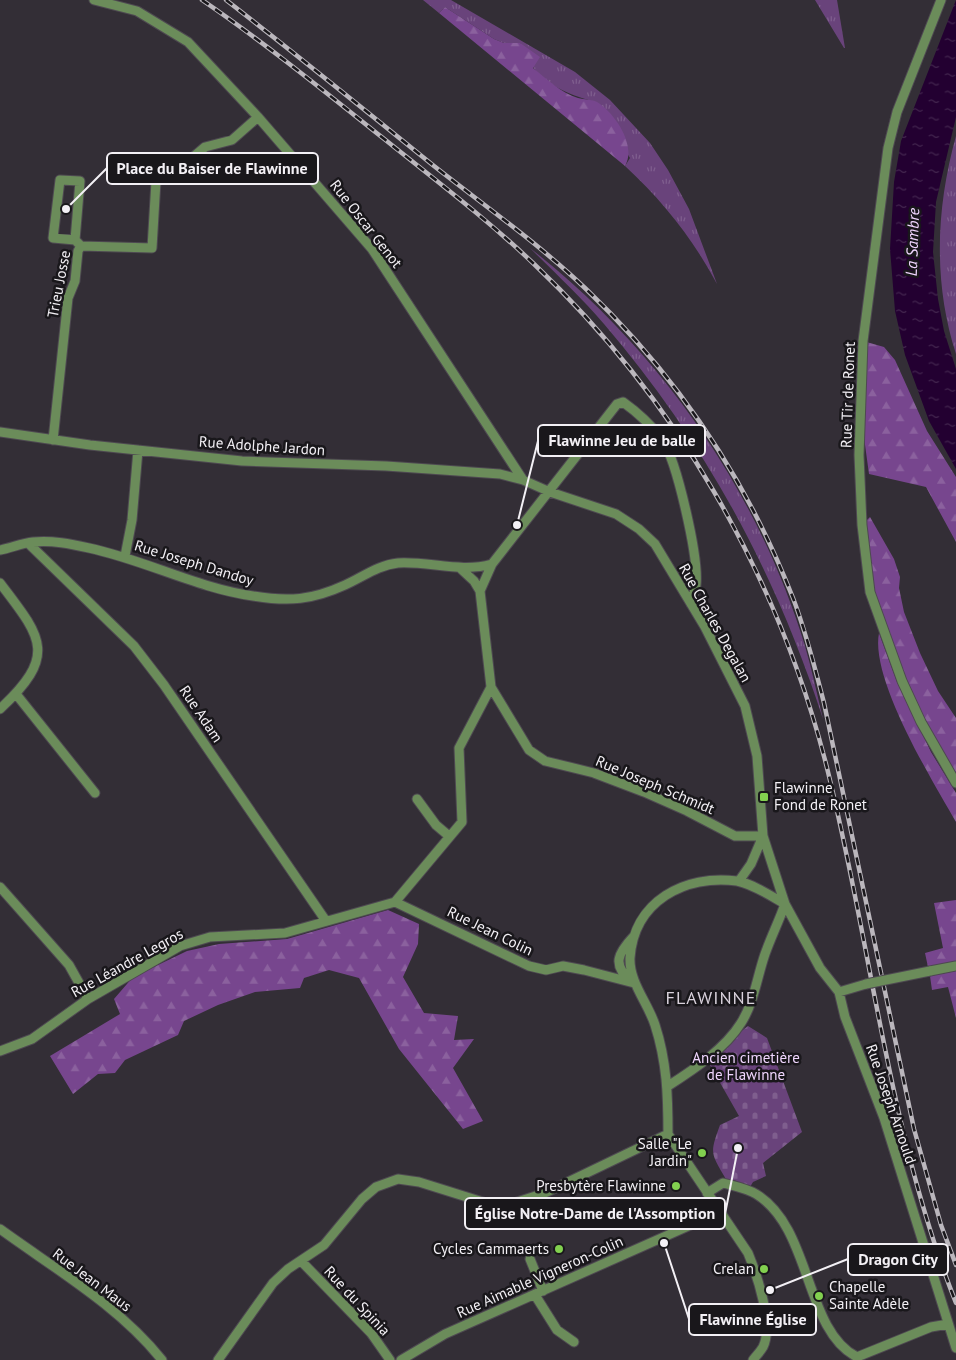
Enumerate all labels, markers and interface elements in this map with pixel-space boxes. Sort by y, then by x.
callout: Place du Baiser de Flawinne [107,153,318,184]
text: Place du Baiser de Flawinne [116,158,308,178]
street label: Rue Oscar Genot [326,176,407,272]
water label: La Sambre [901,207,923,277]
street label: Trieu Josse [43,249,74,319]
street label: Rue Tir de Ronet [836,342,859,448]
callout: Flawinne Jeu de balle [538,425,705,456]
text: Flawinne Jeu de balle [548,430,696,450]
street label: Rue Adolphe Jardon [198,432,326,459]
street label: Rue Joseph Dandoy [132,535,256,590]
street label: Rue Charles Degalan [675,560,756,685]
street label: Rue Adam [176,682,227,746]
street label: Rue Joseph Schmidt [593,751,718,818]
place label: Flawinne Fond de Ronet [774,778,867,814]
marker: Flawinne Fond de Ronet [758,791,770,803]
street label: Rue Jean Colin [444,902,536,959]
street label: Rue Léandre Legros [67,924,186,1001]
district label: FLAWINNE [666,986,756,1009]
street label: Rue Joseph Arnould [862,1041,921,1166]
park label: Ancien cimetière de Flawinne [692,1048,800,1084]
place label: Salle "Le Jardin" [638,1134,692,1170]
marker: Salle "Le Jardin" [696,1147,708,1159]
place label: Presbytère Flawinne [536,1176,666,1195]
marker: Presbytère Flawinne [670,1180,682,1192]
callout: Église Notre-Dame de l'Assomption [465,1198,725,1229]
text: Église Notre-Dame de l'Assomption [475,1203,715,1223]
street label: Rue Aimable Vigneron-Colin [454,1231,626,1322]
place label: Cycles Cammaerts [433,1239,549,1258]
marker: Cycles Cammaerts [553,1243,565,1255]
street label: Rue Jean Maus [49,1244,135,1315]
callout: Dragon City [848,1244,948,1275]
text: Dragon City [858,1249,938,1269]
place label: Crelan [713,1259,754,1278]
street label: Rue du Spinia [320,1262,394,1339]
marker: Crelan [758,1263,770,1275]
place label: Chapelle Sainte Adèle [829,1277,909,1313]
marker: Chapelle Sainte Adèle [813,1290,825,1302]
callout: Flawinne Église [689,1304,816,1335]
text: Flawinne Église [699,1309,807,1329]

